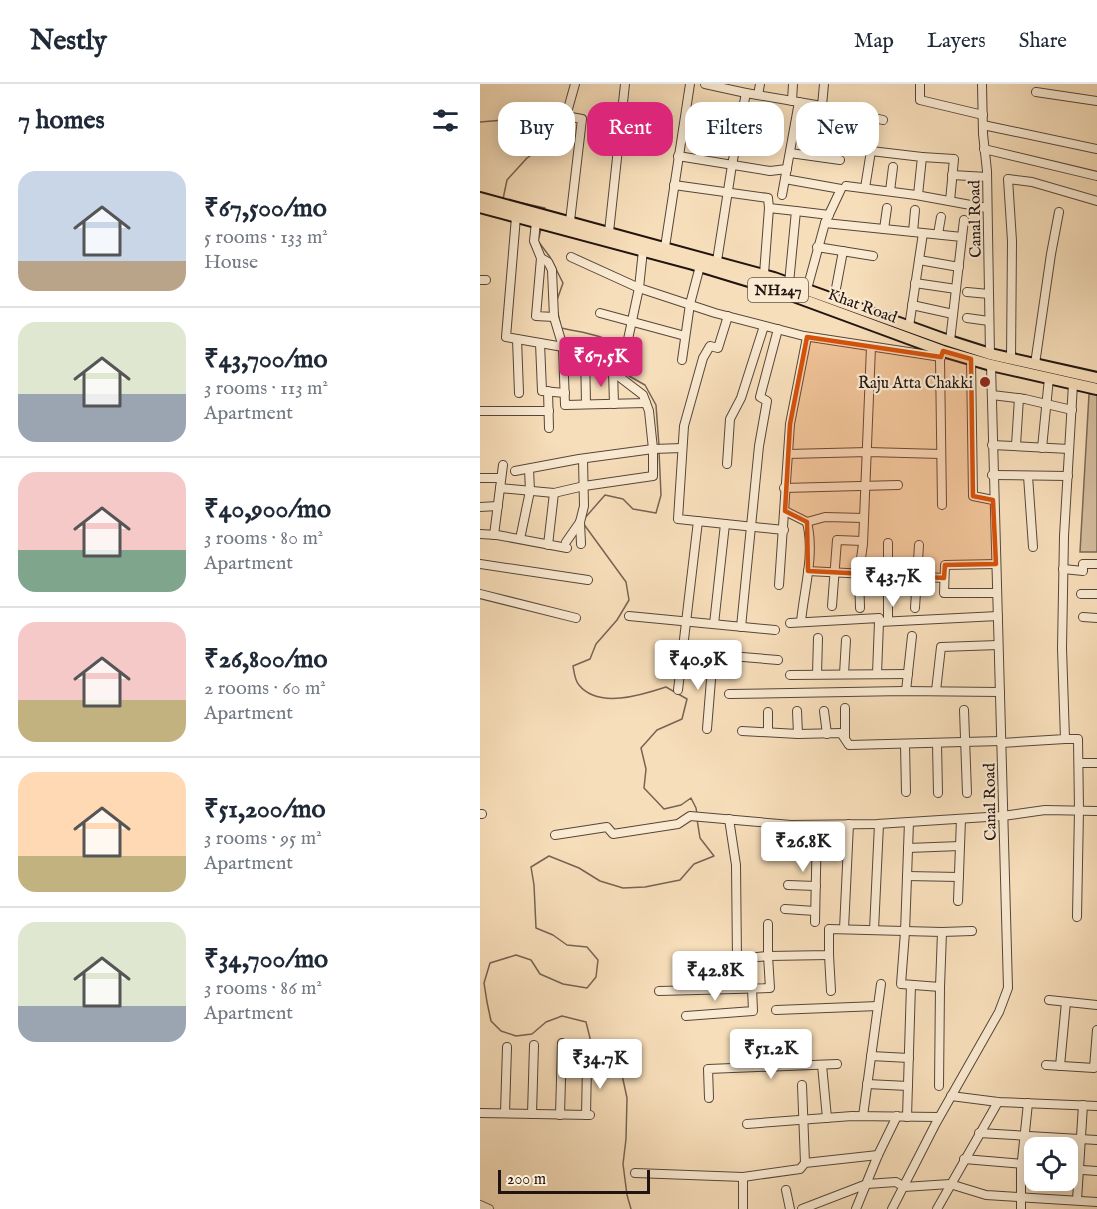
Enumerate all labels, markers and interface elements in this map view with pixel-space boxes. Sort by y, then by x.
text: Nestly [30,24,107,59]
text: Map [854,28,894,55]
text: Layers [927,28,986,55]
text: Share [1019,28,1067,55]
chip: Buy [498,102,575,156]
chip: Rent [587,102,673,156]
chip: Filters [685,102,784,156]
chip: New [796,102,879,156]
text: 7 homes [18,104,105,137]
icon: filters [429,104,462,137]
street label: Canal Road [965,179,987,258]
text: ₹67,500/mo [204,192,327,225]
icon: home [66,195,138,267]
text: 5 rooms · 133 m² [204,225,328,250]
text: House [204,250,258,275]
road number: NH247 [748,278,808,302]
street label: Khat Road [825,285,900,329]
pin: ₹67.5K [552,337,650,388]
text: ₹43,700/mo [204,343,327,376]
text: ₹67.5K [573,344,629,369]
icon: home [66,346,138,418]
place label: Raju Atta Chakki [858,374,973,394]
marker: Raju Atta Chakki [978,375,992,389]
text: 3 rooms · 113 m² [204,376,328,401]
text: Apartment [204,401,293,426]
text: ₹40,900/mo [204,493,331,526]
icon: home [66,496,138,568]
text: 3 rooms · 80 m² [204,526,323,551]
text: Apartment [204,551,293,576]
pin: ₹43.7K [844,557,942,608]
text: ₹43.7K [865,564,921,589]
pin: ₹40.9K [649,640,747,691]
text: ₹26,800/mo [204,643,328,676]
icon: home [66,646,138,718]
text: ₹40.9K [669,647,727,672]
text: 2 rooms · 60 m² [204,676,326,701]
text: Apartment [204,701,293,726]
street label: Canal Road [980,762,1002,841]
text: ₹51,200/mo [204,793,326,826]
icon: home [66,796,138,868]
pin: ₹26.8K [754,822,852,873]
text: 3 rooms · 95 m² [204,826,322,851]
text: ₹26.8K [775,829,831,854]
text: Apartment [204,851,293,876]
text: ₹34,700/mo [204,943,328,976]
icon: home [66,946,138,1018]
pin: ₹42.8K [666,951,764,1002]
text: ₹42.8K [686,958,744,983]
text: 3 rooms · 86 m² [204,976,322,1001]
text: Apartment [204,1001,293,1026]
pin: ₹51.2K [722,1029,820,1080]
text: ₹51.2K [744,1036,798,1061]
pin: ₹34.7K [551,1039,649,1090]
text: ₹34.7K [572,1046,628,1071]
map controls [1024,1137,1078,1191]
button: locate [1024,1137,1078,1191]
scale bar [498,1167,650,1194]
text: 200 m [507,1170,546,1190]

